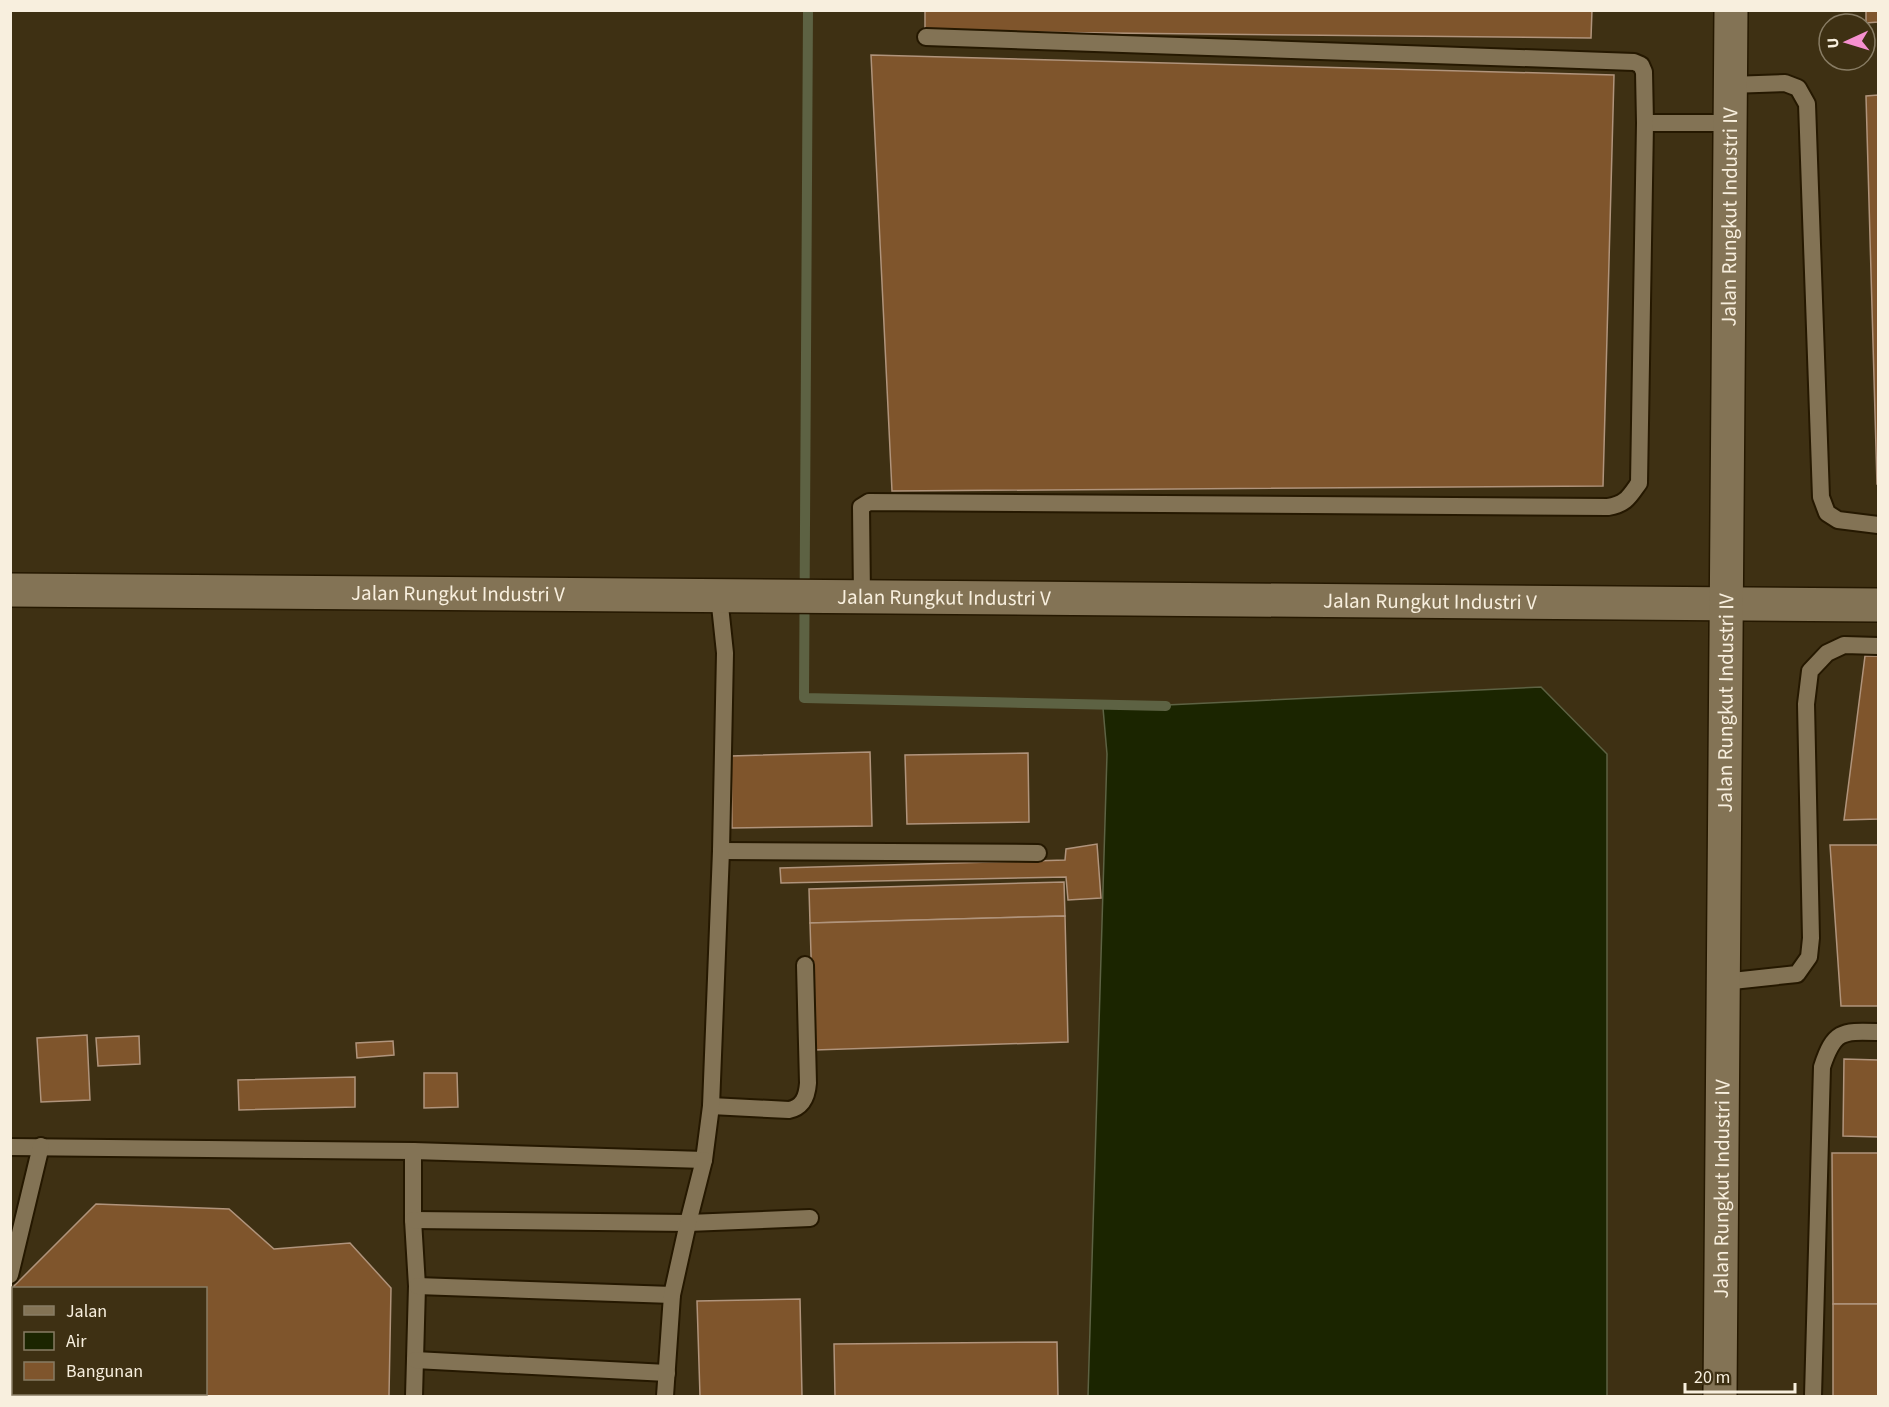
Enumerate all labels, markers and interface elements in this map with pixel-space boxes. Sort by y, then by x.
north arrow [1817,12,1877,72]
text: U [1822,37,1844,49]
street label: Jalan Rungkut Industri IV [1713,107,1745,327]
street label: Jalan Rungkut Industri V [351,578,565,609]
street label: Jalan Rungkut Industri V [837,582,1051,613]
street label: Jalan Rungkut Industri V [1323,586,1537,617]
street label: Jalan Rungkut Industri IV [1710,593,1741,813]
street label: Jalan Rungkut Industri IV [1706,1079,1738,1299]
legend [12,1287,207,1395]
text: Jalan [66,1299,107,1324]
text: Air [66,1329,87,1354]
scale bar [1685,1356,1794,1394]
text: Bangunan [66,1359,143,1384]
text: 20 m [1694,1365,1730,1390]

